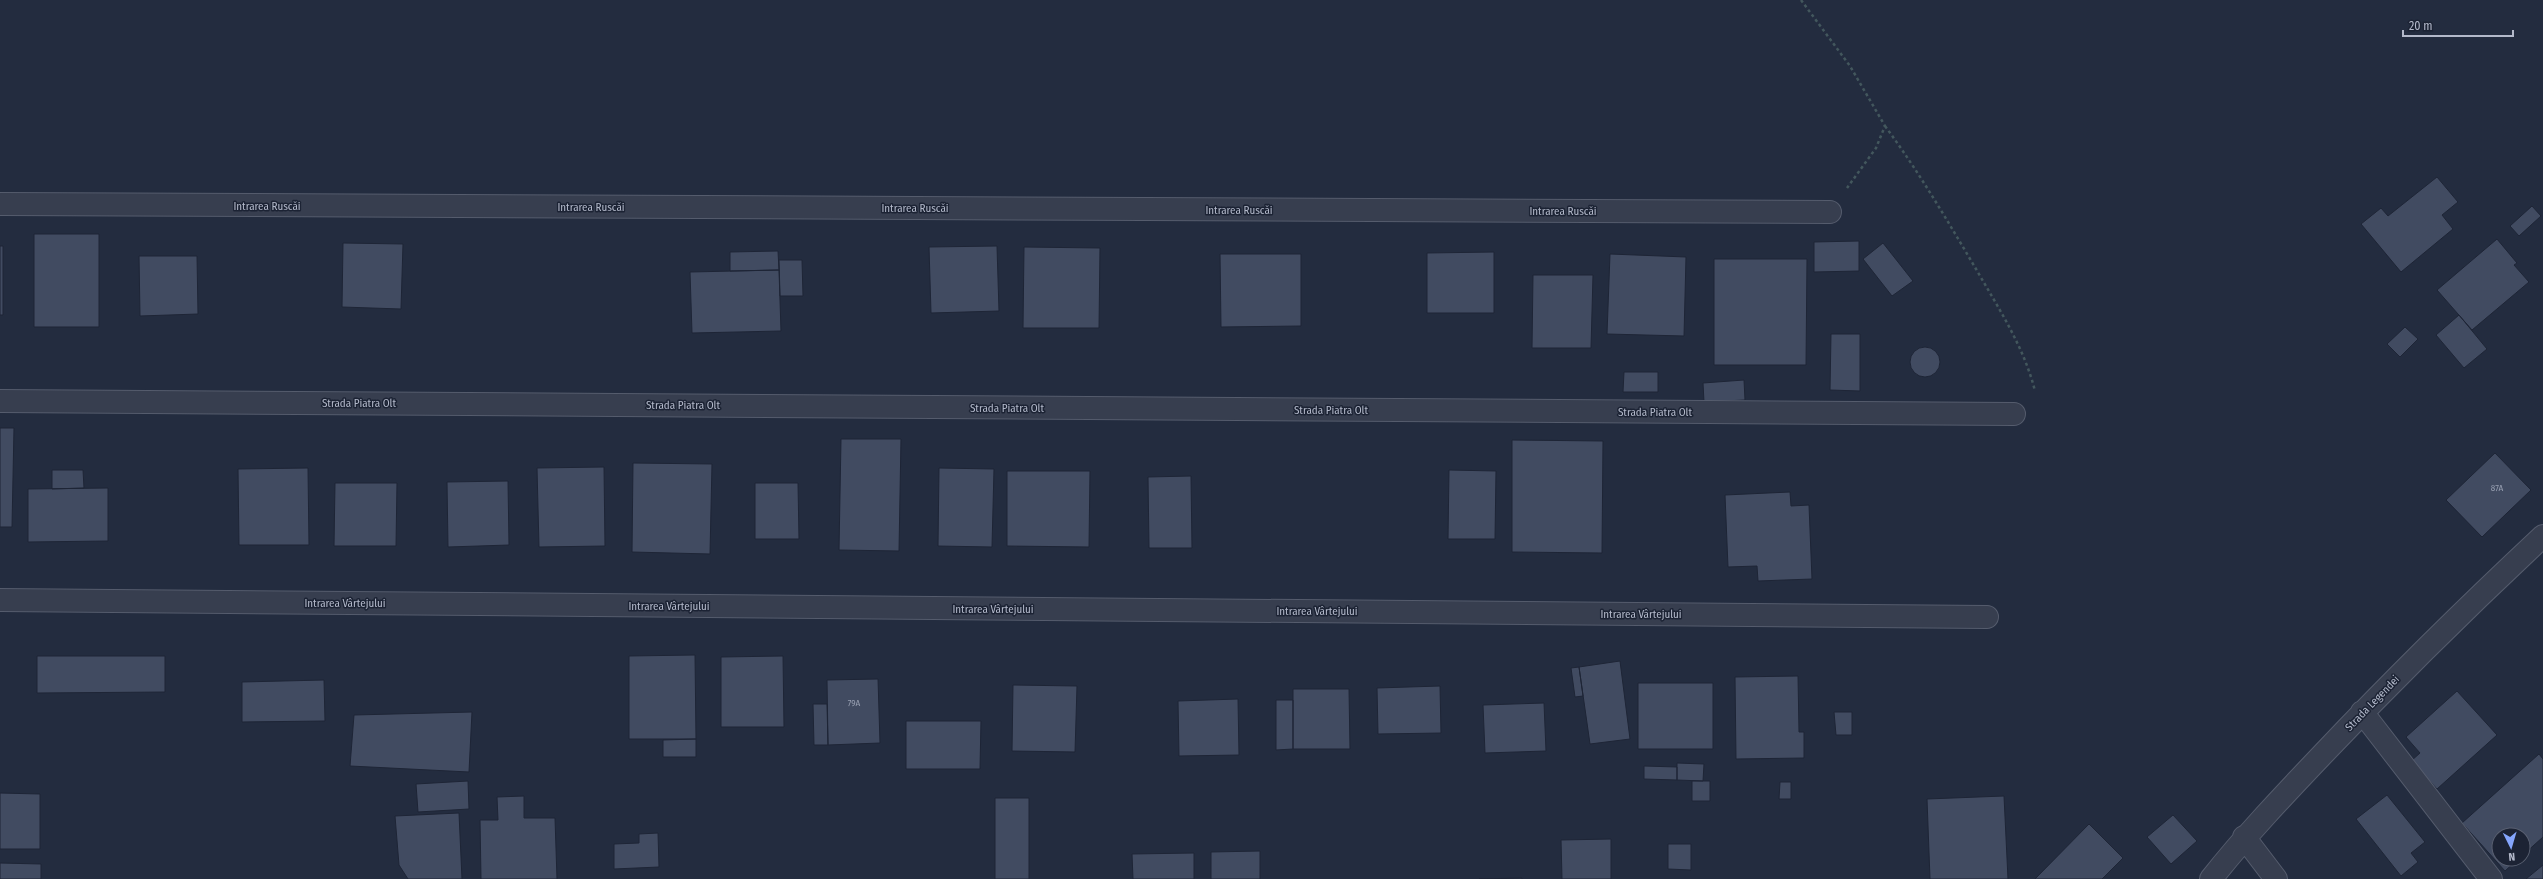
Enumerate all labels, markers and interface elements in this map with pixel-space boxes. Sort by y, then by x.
scale bar [2403,12,2513,38]
text: 20 m [2409,19,2433,33]
street label: Intrarea Ruscăi [233,200,301,213]
street label: Intrarea Ruscăi [557,201,625,214]
street label: Intrarea Ruscăi [881,202,949,215]
street label: Intrarea Ruscăi [1205,204,1273,217]
street label: Intrarea Ruscăi [1529,205,1597,218]
street label: Strada Piatra Olt [322,397,396,410]
street label: Strada Piatra Olt [646,399,720,412]
street label: Strada Piatra Olt [970,402,1044,415]
street label: Strada Piatra Olt [1294,404,1368,417]
street label: Strada Piatra Olt [1618,406,1692,419]
house number: 87A [2491,483,2504,493]
street label: Intrarea Vârtejului [304,597,386,610]
street label: Intrarea Vârtejului [628,600,710,613]
street label: Intrarea Vârtejului [952,603,1034,616]
street label: Intrarea Vârtejului [1276,605,1358,618]
street label: Intrarea Vârtejului [1600,608,1682,621]
street label: Strada Legendei [2343,673,2402,734]
house number: 79A [848,698,861,708]
north arrow [2491,827,2531,867]
text: N [2508,850,2516,863]

